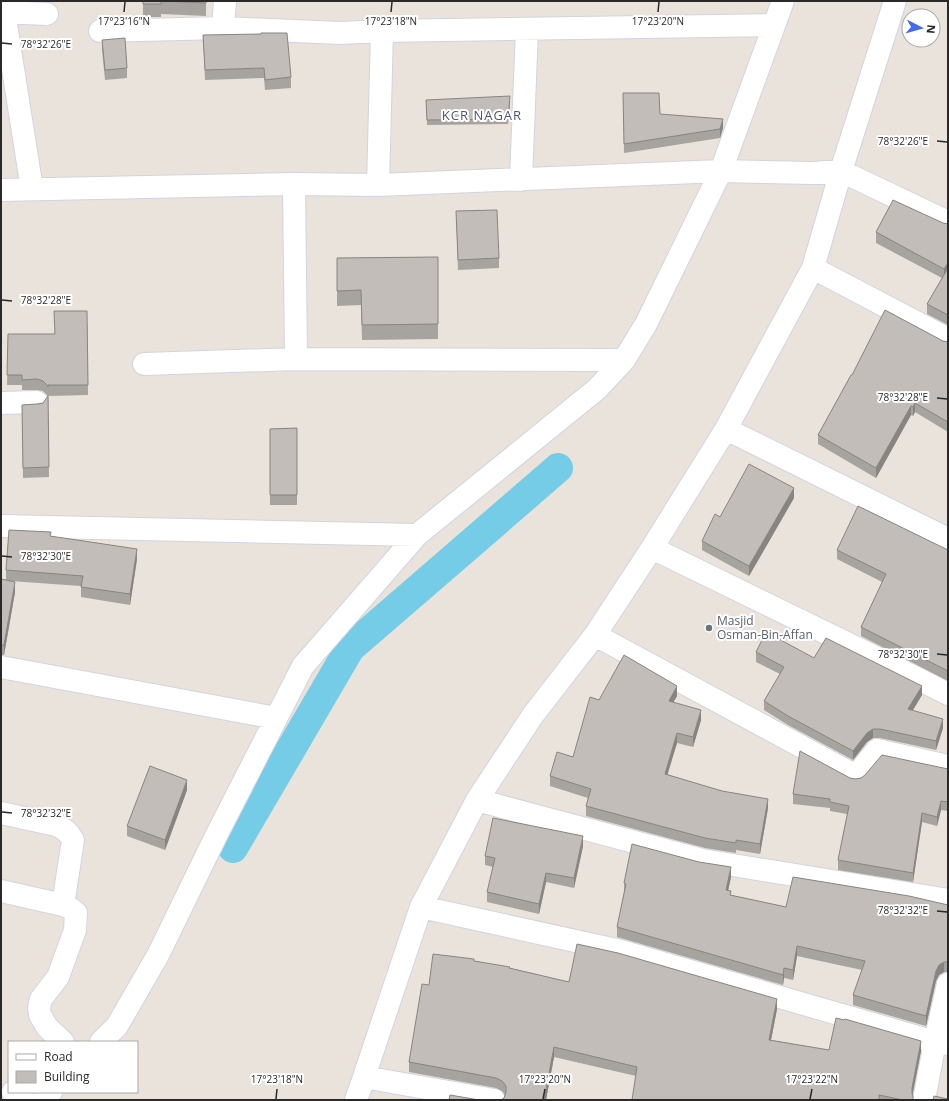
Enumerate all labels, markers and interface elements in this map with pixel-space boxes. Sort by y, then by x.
north arrow [901,8,941,48]
text: 17°23'16"N [98,14,150,28]
text: 17°23'18"N [365,14,417,28]
text: 17°23'20"N [632,14,684,28]
text: N [924,24,939,34]
text: 78°32'26"E [21,37,71,51]
district label: KCR NAGAR [442,106,522,124]
text: 78°32'26"E [878,134,928,148]
text: 78°32'28"E [21,293,71,307]
text: 78°32'28"E [878,390,928,404]
text: 78°32'30"E [21,549,71,563]
place label: Masjid Osman-Bin-Affan [717,612,813,643]
marker: Masjid Osman-Bin-Affan [704,623,714,633]
text: 78°32'30"E [878,647,928,661]
text: 78°32'32"E [21,806,71,820]
text: 78°32'32"E [878,903,928,917]
legend [8,1041,138,1093]
text: Road [44,1048,73,1065]
text: Building [44,1068,90,1085]
text: 17°23'18"N [251,1072,303,1086]
text: 17°23'20"N [519,1072,571,1086]
text: 17°23'22"N [786,1072,838,1086]

